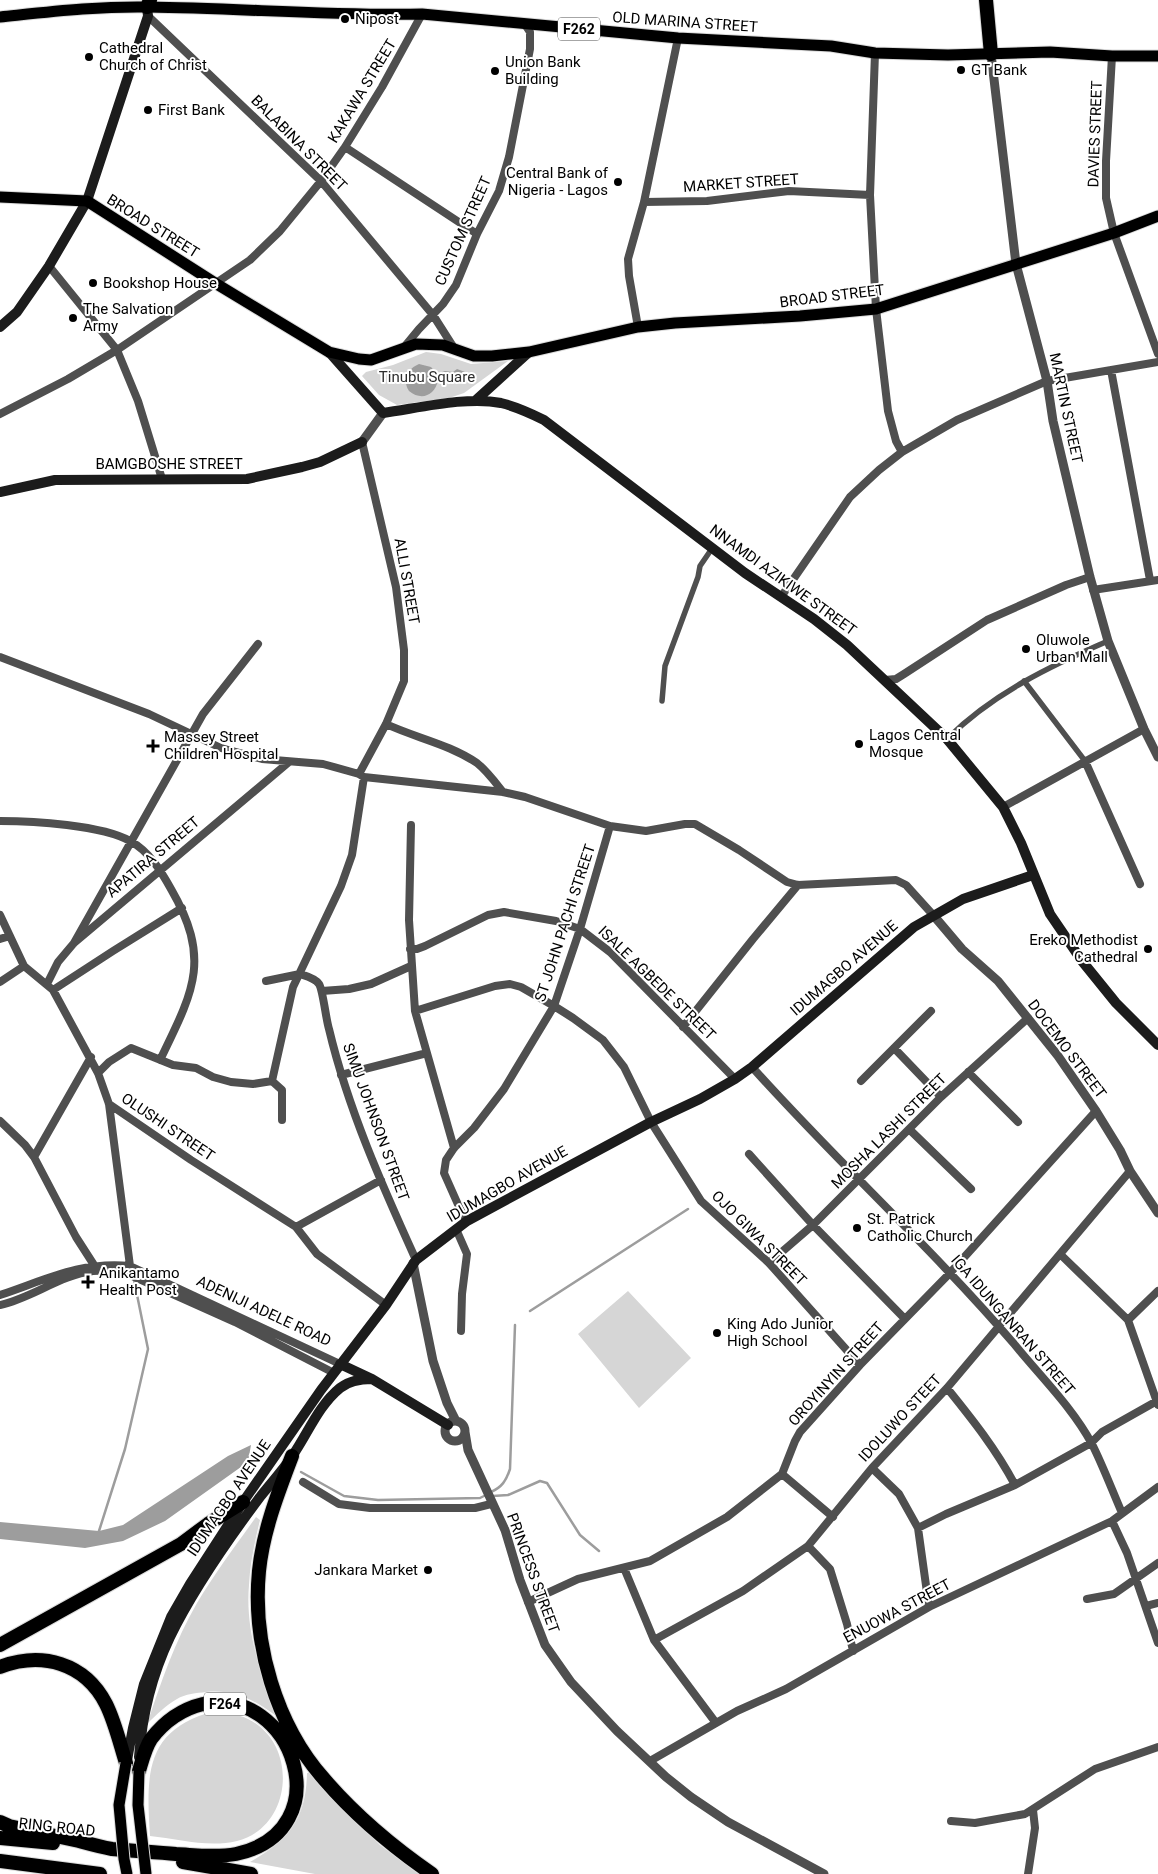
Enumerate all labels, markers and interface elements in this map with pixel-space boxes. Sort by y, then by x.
street label: OLD MARINA STREET [612,8,758,36]
place label: Nipost [355,10,399,28]
marker: Nipost [339,13,351,25]
road number: F262 [558,18,600,40]
street label: KAKAWA STREET [324,36,400,146]
place label: Cathedral Church of Christ [99,39,207,74]
marker: Cathedral Church of Christ [83,51,95,63]
place label: Union Bank Building [505,53,581,88]
place label: GT Bank [971,61,1027,79]
marker: GT Bank [955,64,967,76]
marker: Union Bank Building [489,65,501,77]
street label: DAVIES STREET [1084,80,1106,188]
street label: BALABINA STREET [247,91,351,195]
place label: First Bank [158,101,225,119]
marker: First Bank [142,104,154,116]
place label: Central Bank of Nigeria - Lagos [506,164,609,199]
street label: MARKET STREET [683,170,800,196]
street label: CUSTOM STREET [431,174,495,288]
marker: Central Bank of Nigeria - Lagos [612,176,624,188]
street label: BROAD STREET [104,190,202,262]
place label: Bookshop House [103,274,217,292]
marker: Bookshop House [87,277,99,289]
street label: BROAD STREET [779,281,885,311]
place label: The Salvation Army [83,300,173,335]
marker: The Salvation Army [67,312,79,324]
street label: MARTIN STREET [1046,351,1086,465]
park label: Tinubu Square [379,368,475,386]
street label: BAMGBOSHE STREET [95,455,243,473]
street label: NNAMDI AZIKIWE STREET [706,521,860,639]
street label: ALLI STREET [391,537,423,625]
place label: Oluwole Urban Mall [1036,631,1108,666]
marker: Oluwole Urban Mall [1020,643,1032,655]
place label: Lagos Central Mosque [869,726,961,761]
place label: Massey Street Children Hospital [164,728,278,763]
marker: Lagos Central Mosque [853,738,865,750]
marker: Massey Street Children Hospital [146,739,160,753]
street label: APATIRA STREET [103,813,203,901]
street label: ST JOHN PACHI STREET [531,842,599,1004]
street label: IDUMAGBO AVENUE [787,916,902,1020]
street label: ISALE AGBEDE STREET [595,922,719,1044]
place label: Ereko Methodist Cathedral [1029,931,1138,966]
marker: Ereko Methodist Cathedral [1142,943,1154,955]
street label: DOCEMO STREET [1024,996,1110,1102]
street label: SIMU JOHNSON STREET [339,1041,413,1203]
street label: MOSHA LASHI STREET [828,1070,950,1192]
street label: OLUSHI STREET [118,1089,218,1165]
street label: IDUMAGBO AVENUE [443,1142,571,1226]
street label: OJO GIWA STREET [708,1187,810,1289]
place label: St. Patrick Catholic Church [867,1210,973,1245]
marker: St. Patrick Catholic Church [851,1222,863,1234]
street label: IGA IDUNGANRAN STREET [947,1251,1079,1399]
place label: Anikantamo Health Post [99,1264,180,1299]
street label: ADENIJI ADELE ROAD [194,1272,334,1350]
marker: Anikantamo Health Post [81,1275,95,1289]
place label: King Ado Junior High School [727,1315,833,1350]
street label: OROYINYIN STREET [785,1318,888,1430]
marker: King Ado Junior High School [711,1327,723,1339]
street label: IDOLUWO STEET [855,1371,945,1465]
street label: IDUMAGBO AVENUE [183,1436,275,1560]
street label: PRINCESS STREET [503,1510,563,1636]
place label: Jankara Market [314,1561,418,1579]
marker: Jankara Market [422,1564,434,1576]
street label: ENUOWA STREET [840,1575,954,1647]
road number: F264 [204,1692,246,1716]
street label: RING ROAD [18,1814,96,1840]

